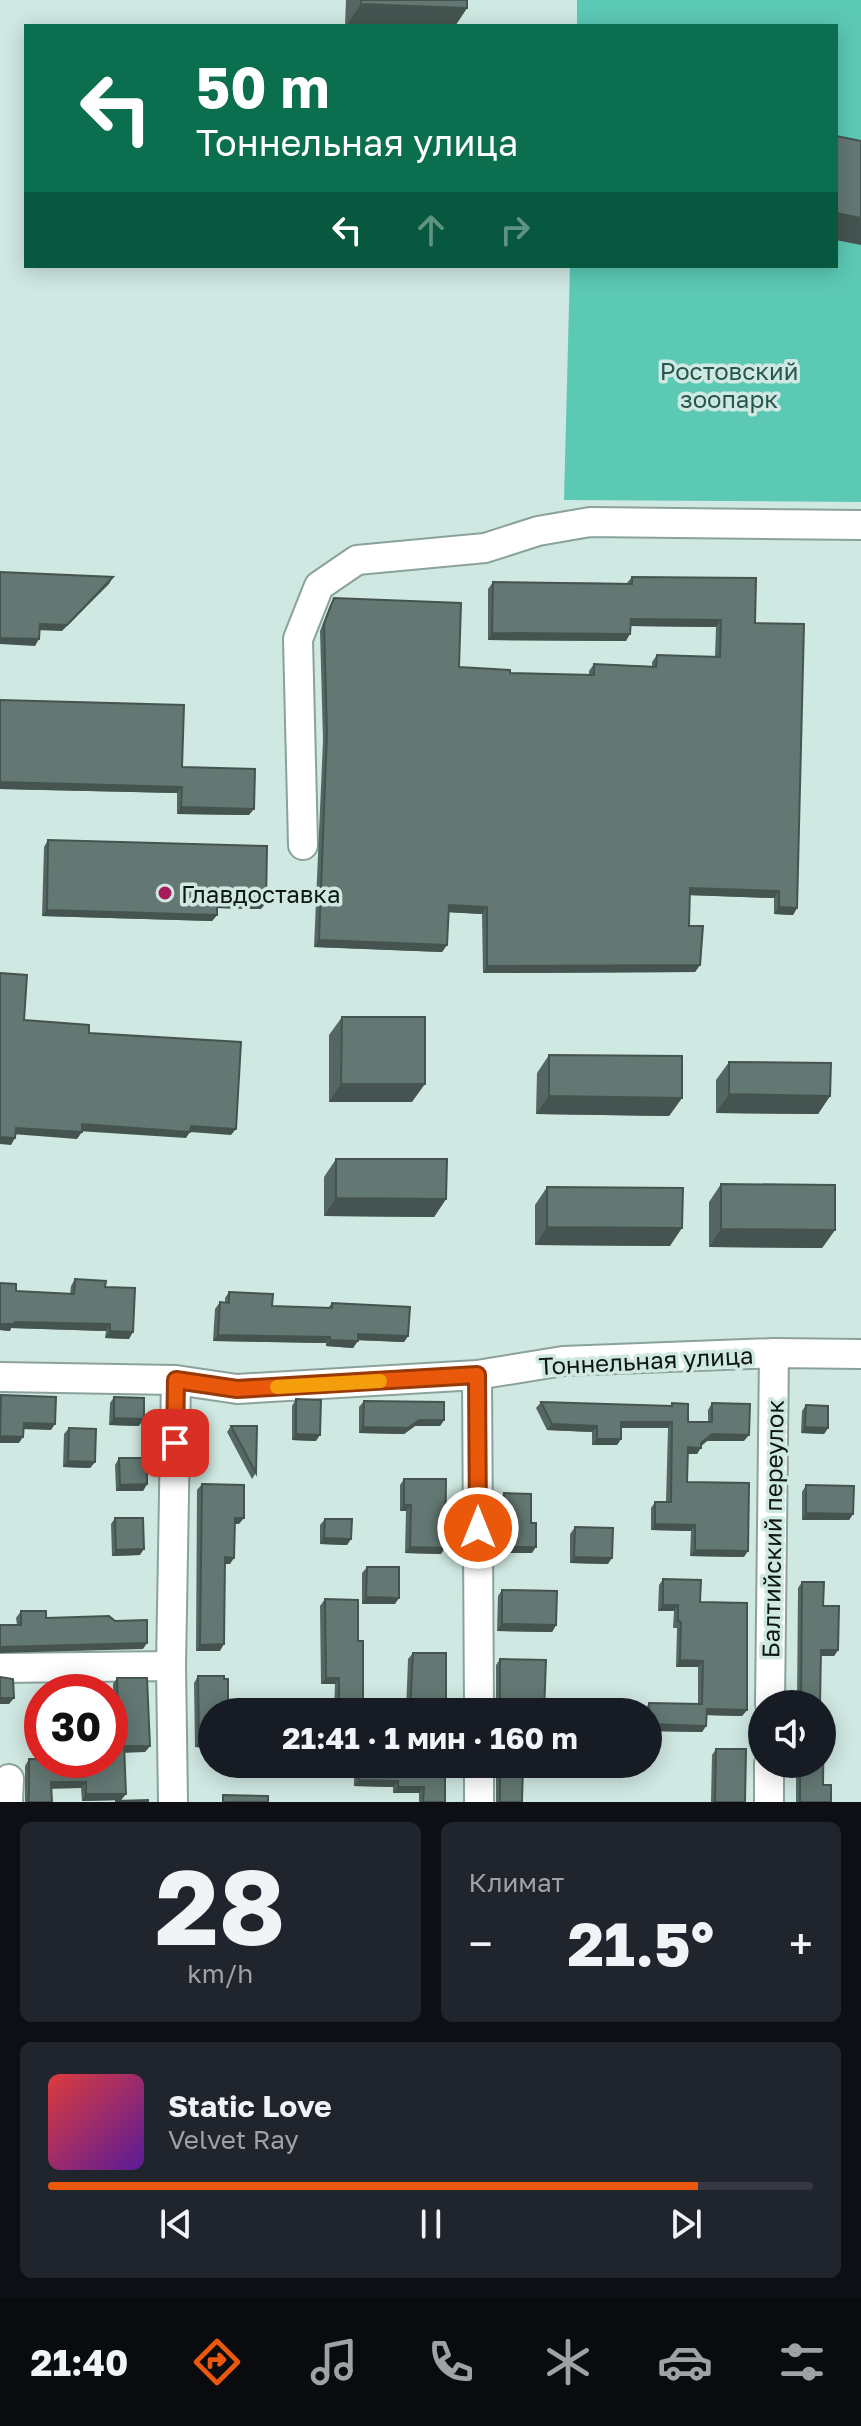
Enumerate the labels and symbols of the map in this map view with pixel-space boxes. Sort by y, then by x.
park label: Ростовский зоопарк [660,356,798,413]
place label: Главдоставка [181,879,340,908]
marker: Главдоставка [156,884,174,902]
street label: Тоннельная улица [538,1340,754,1380]
street label: Балтийский переулок [755,1399,789,1658]
pin [141,1409,209,1477]
position arrow [436,1486,520,1570]
speed limit sign: 30 [24,1674,128,1778]

